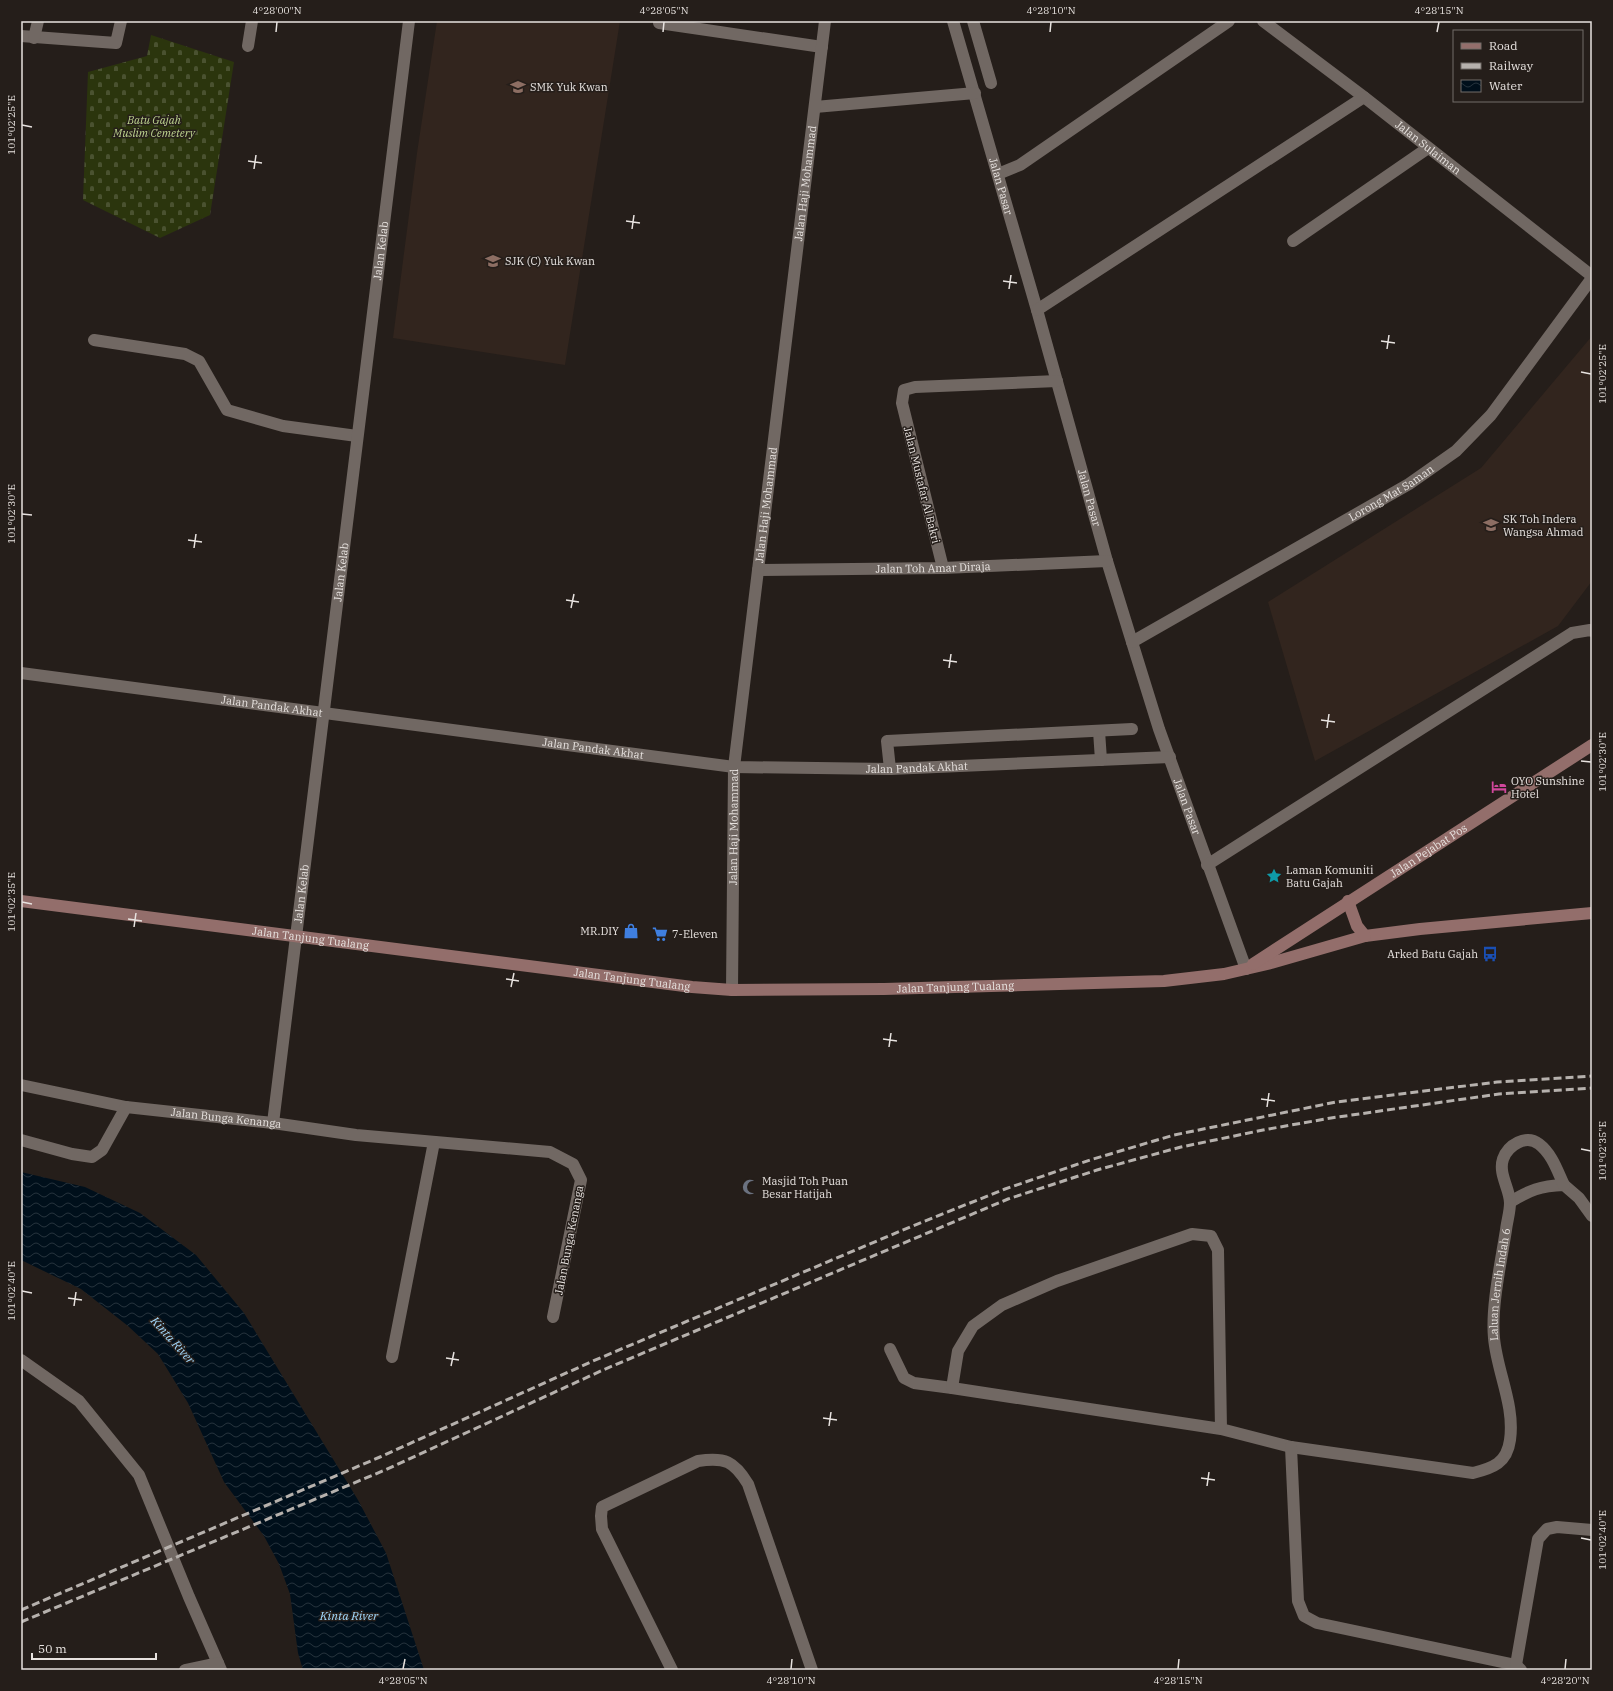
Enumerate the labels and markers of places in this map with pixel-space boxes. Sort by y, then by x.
school or university icon: SMK Yuk Kwan [509,78,527,96]
place label: SMK Yuk Kwan [530,80,608,94]
school or university icon: SJK (C) Yuk Kwan [484,252,502,270]
place label: SJK (C) Yuk Kwan [505,254,595,268]
place label: SK Toh Indera Wangsa Ahmad [1503,512,1584,539]
school or university icon: SK Toh Indera Wangsa Ahmad [1482,516,1500,534]
place label: OYO Sunshine Hotel [1511,774,1585,801]
hotel icon: OYO Sunshine Hotel [1490,778,1508,796]
place label: Laman Komuniti Batu Gajah [1286,863,1374,890]
place icon: Laman Komuniti Batu Gajah [1265,867,1283,885]
shop icon: MR.DIY [622,922,640,940]
place label: MR.DIY [580,924,619,938]
supermarket icon: 7-Eleven [651,925,669,943]
place label: 7-Eleven [672,927,718,941]
bus stop icon: Arked Batu Gajah [1481,945,1499,963]
place label: Arked Batu Gajah [1387,947,1478,961]
place label: Masjid Toh Puan Besar Hatijah [762,1174,848,1201]
mosque icon: Masjid Toh Puan Besar Hatijah [741,1178,759,1196]

